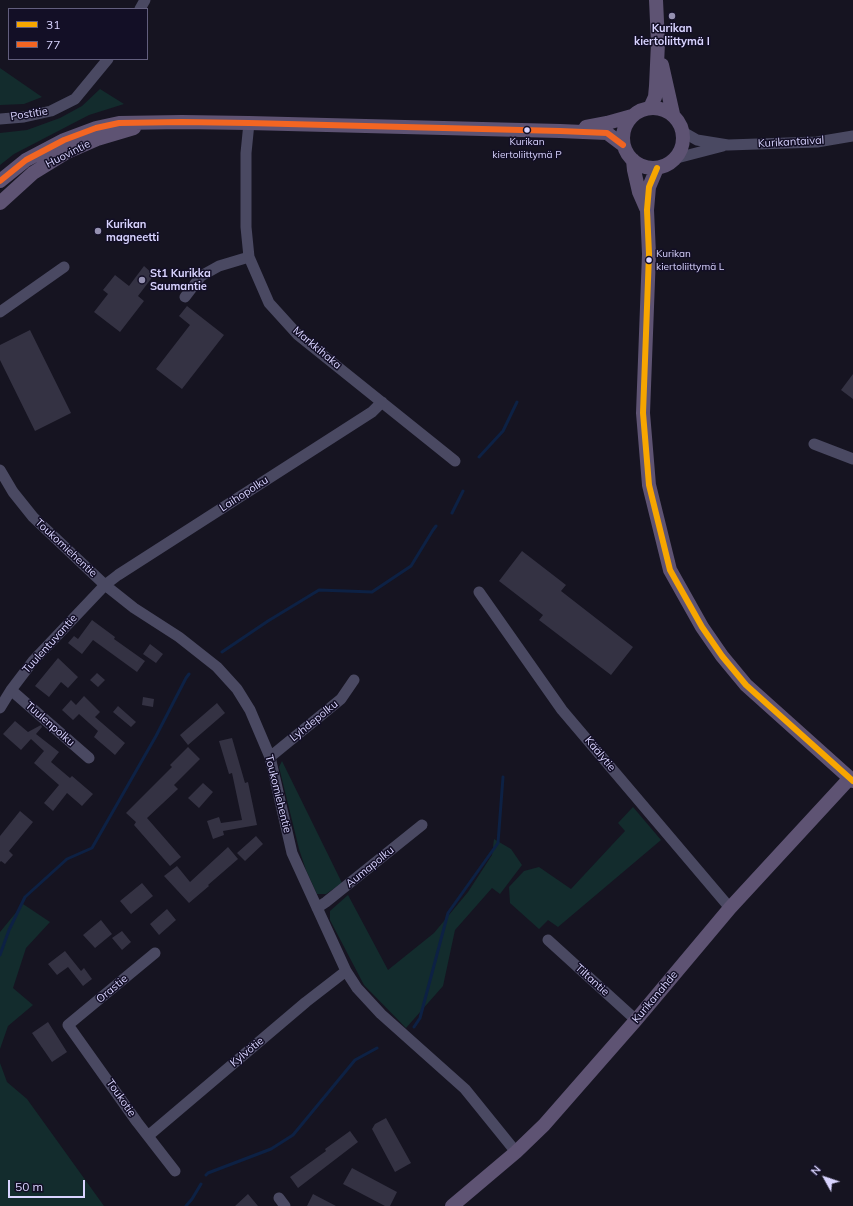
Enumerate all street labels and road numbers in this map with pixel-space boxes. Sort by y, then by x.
street label: Postitie [9,105,49,123]
street label: Kurikantaival [757,134,825,150]
street label: Huovintie [43,137,93,171]
street label: Markkihaka [290,324,344,372]
street label: Laihopolku [217,473,271,515]
street label: Toukomiehentie [32,516,100,580]
street label: Tuulentuvantie [20,612,80,676]
street label: Lyhdepolku [287,698,341,744]
street label: Tuulenpolku [23,699,77,749]
street label: Käälytie [582,734,618,774]
street label: Toukomiehentie [262,754,294,834]
street label: Aumapolku [343,844,397,890]
street label: Tiltantie [572,961,612,999]
street label: Kurikanahde [629,968,681,1026]
street label: Orastie [94,972,130,1006]
street label: Kylvötie [228,1034,266,1070]
street label: Toukotie [103,1077,139,1119]

